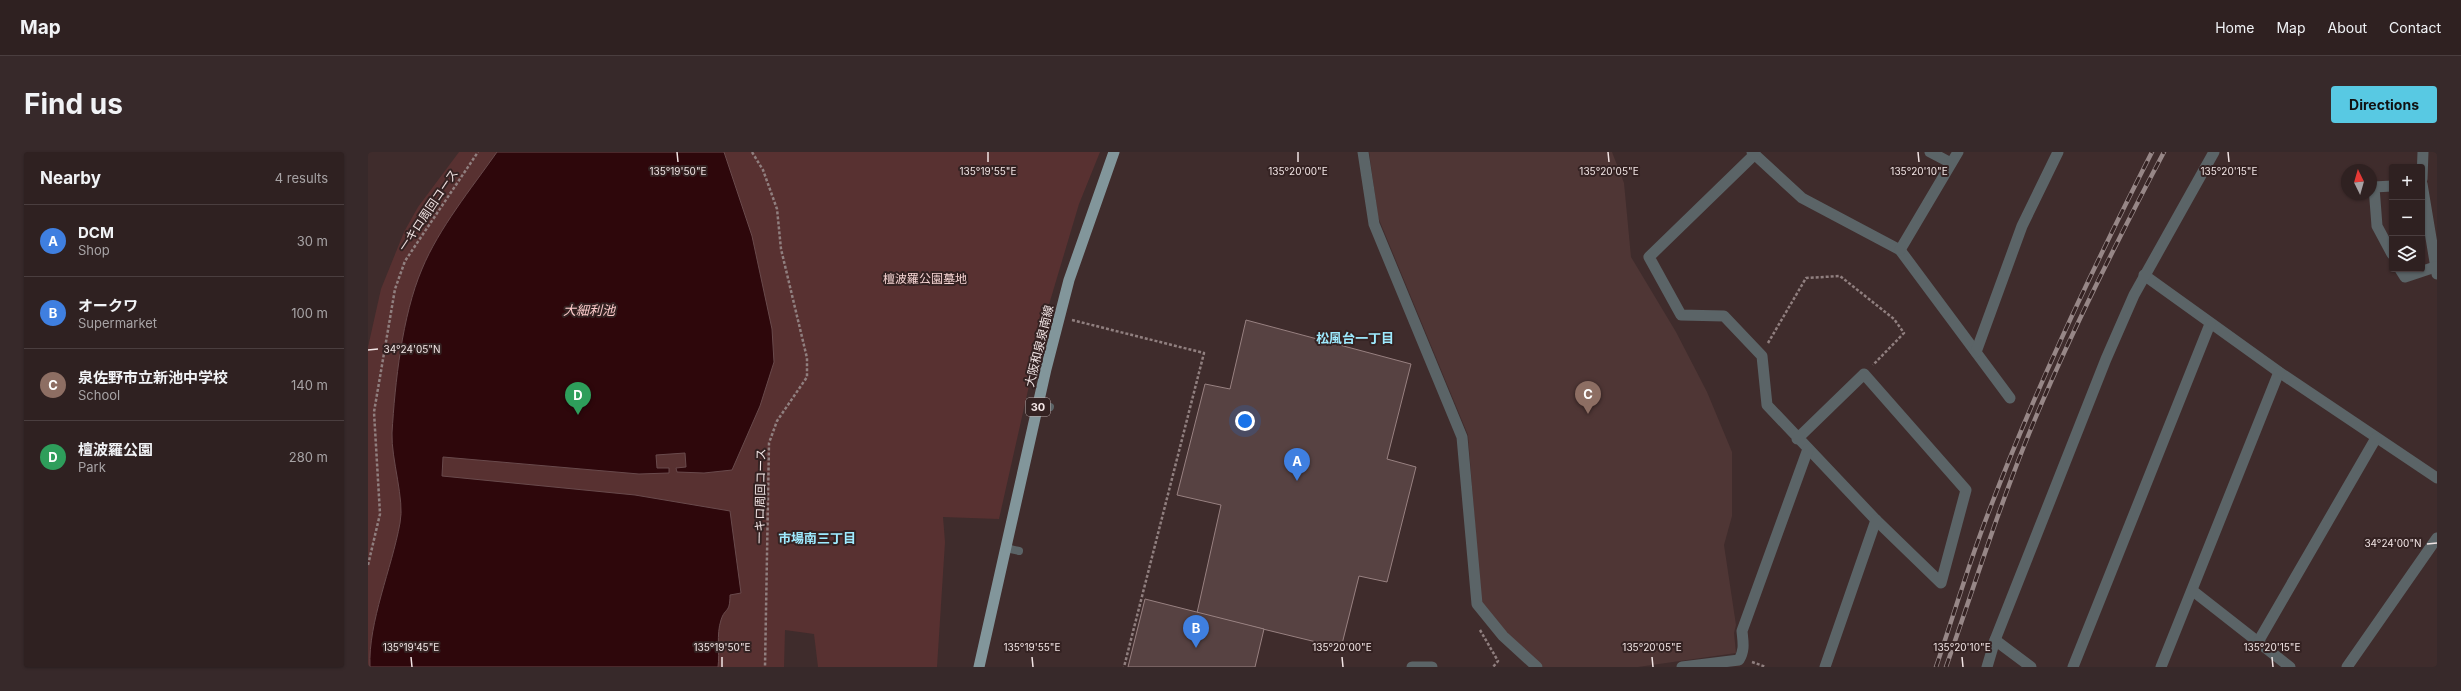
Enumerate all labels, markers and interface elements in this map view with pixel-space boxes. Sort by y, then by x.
text: Map [20,16,61,39]
text: Home [2215,19,2254,36]
text: Map [2276,19,2306,36]
text: About [2328,19,2367,36]
text: Contact [2389,19,2441,36]
button: Directions [2331,86,2437,123]
text: Find us [24,87,123,121]
north arrow [2341,164,2377,200]
map controls [2389,164,2425,272]
button: + [2389,164,2425,200]
text: 135°19'50"E [649,165,707,177]
text: 135°19'55"E [960,165,1016,177]
text: 135°20'00"E [1268,165,1328,177]
text: 135°20'05"E [1579,165,1639,177]
text: 135°20'10"E [1890,165,1948,177]
text: 135°20'15"E [2200,165,2258,177]
street label: 一キロ周回コース [395,166,461,254]
text: Nearby [40,168,101,188]
text: 4 results [275,170,328,186]
button: − [2389,200,2425,236]
text: DCM [78,223,114,242]
text: A [48,233,58,249]
text: 30 m [297,233,328,249]
button: layers [2389,236,2425,272]
text: Shop [78,242,110,258]
park label: 檀波羅公園墓地 [883,271,967,286]
text: オークワ [78,296,138,315]
water label: 大細利池 [563,302,617,318]
street label: 大阪和泉泉南線 [1022,303,1056,389]
text: B [49,305,57,321]
text: 100 m [291,305,328,321]
text: Supermarket [78,315,157,331]
district label: 松風台一丁目 [1316,330,1394,346]
text: 34°24'05"N [384,343,440,355]
text: 泉佐野市立新池中学校 [78,368,228,387]
text: C [48,377,58,393]
text: 140 m [291,377,328,393]
pin: C [1575,381,1601,414]
pin: D [565,382,591,415]
text: School [78,387,120,403]
road number: 30 [1026,398,1050,416]
your location [1235,411,1255,431]
text: 檀波羅公園 [78,440,153,459]
street label: 一キロ周回コース [752,448,768,544]
pin: A [1284,448,1310,481]
text: D [48,449,58,465]
text: 280 m [289,449,328,465]
text: Park [78,459,106,475]
district label: 市場南三丁目 [778,530,856,546]
text: 34°24'00"N [2364,537,2422,549]
pin: B [1183,615,1209,648]
text: 135°19'45"E [383,641,439,653]
text: 135°19'50"E [693,641,751,653]
text: 135°19'55"E [1004,641,1060,653]
text: 135°20'00"E [1312,641,1372,653]
text: 135°20'05"E [1622,641,1682,653]
text: 135°20'10"E [1933,641,1991,653]
text: 135°20'15"E [2243,641,2301,653]

